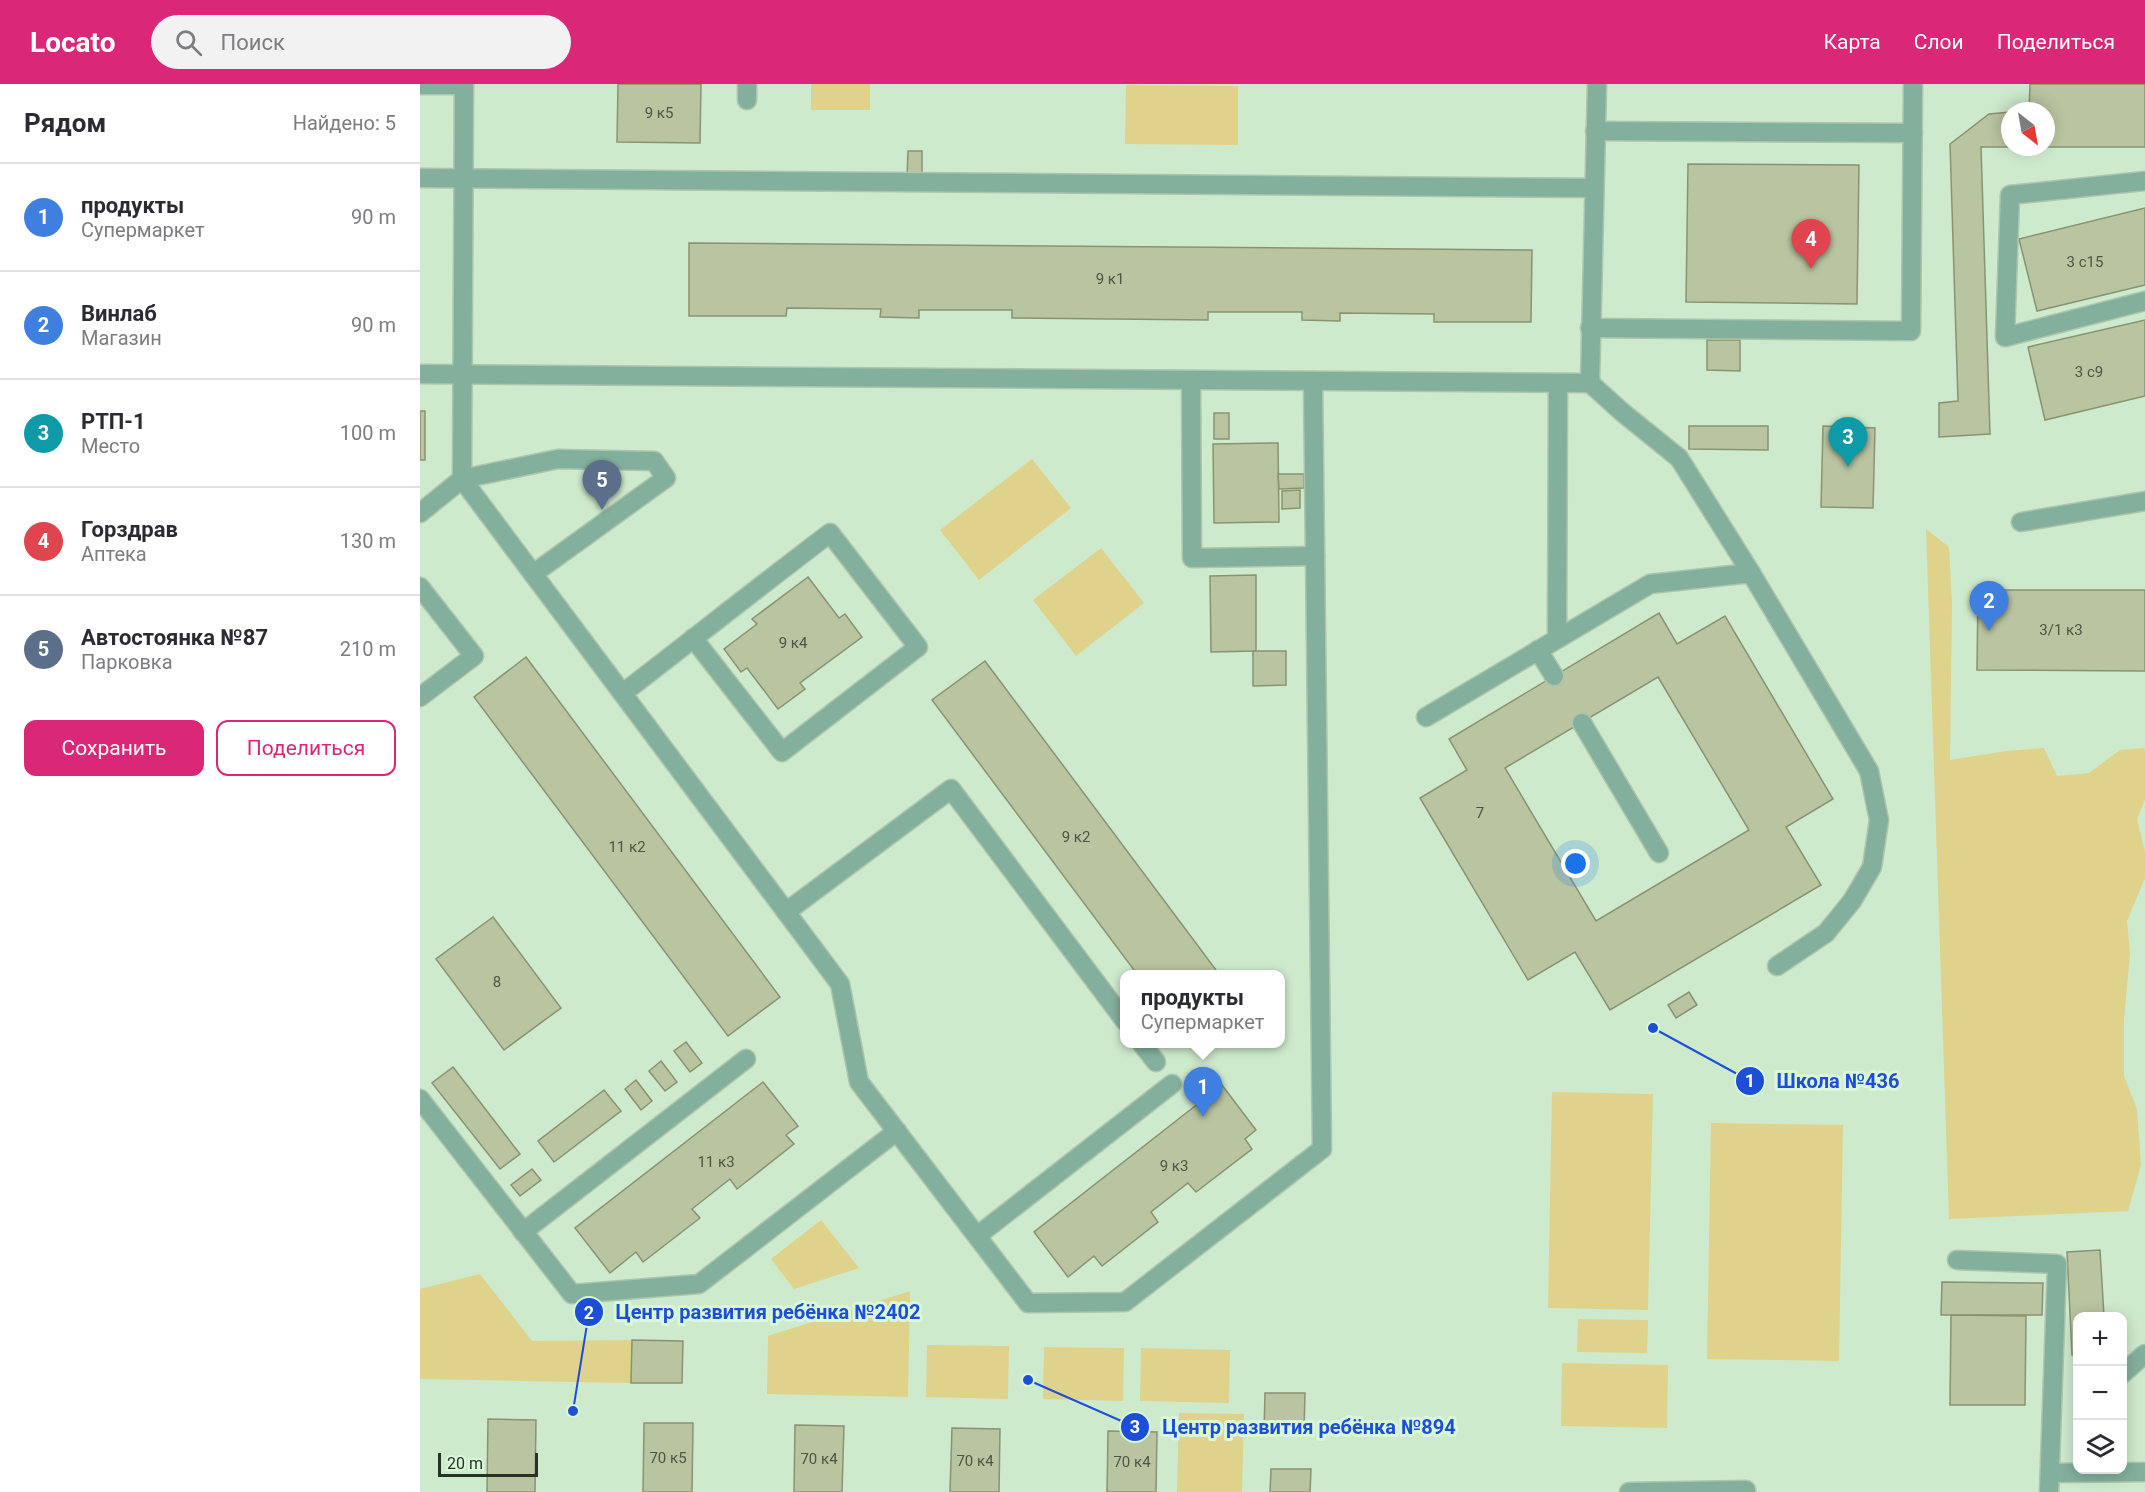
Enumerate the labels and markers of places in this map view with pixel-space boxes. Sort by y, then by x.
pin: 4 [1792,220,1830,269]
pin: 3 [1828,418,1868,467]
pin: 5 [582,460,621,510]
pin: 2 [1970,582,2008,631]
callout: Школа №436 [1735,1062,1912,1100]
pin: 1 [1184,1068,1222,1117]
callout: Центр развития ребёнка №2402 [574,1293,933,1331]
callout: Центр развития ребёнка №894 [1120,1408,1468,1446]

